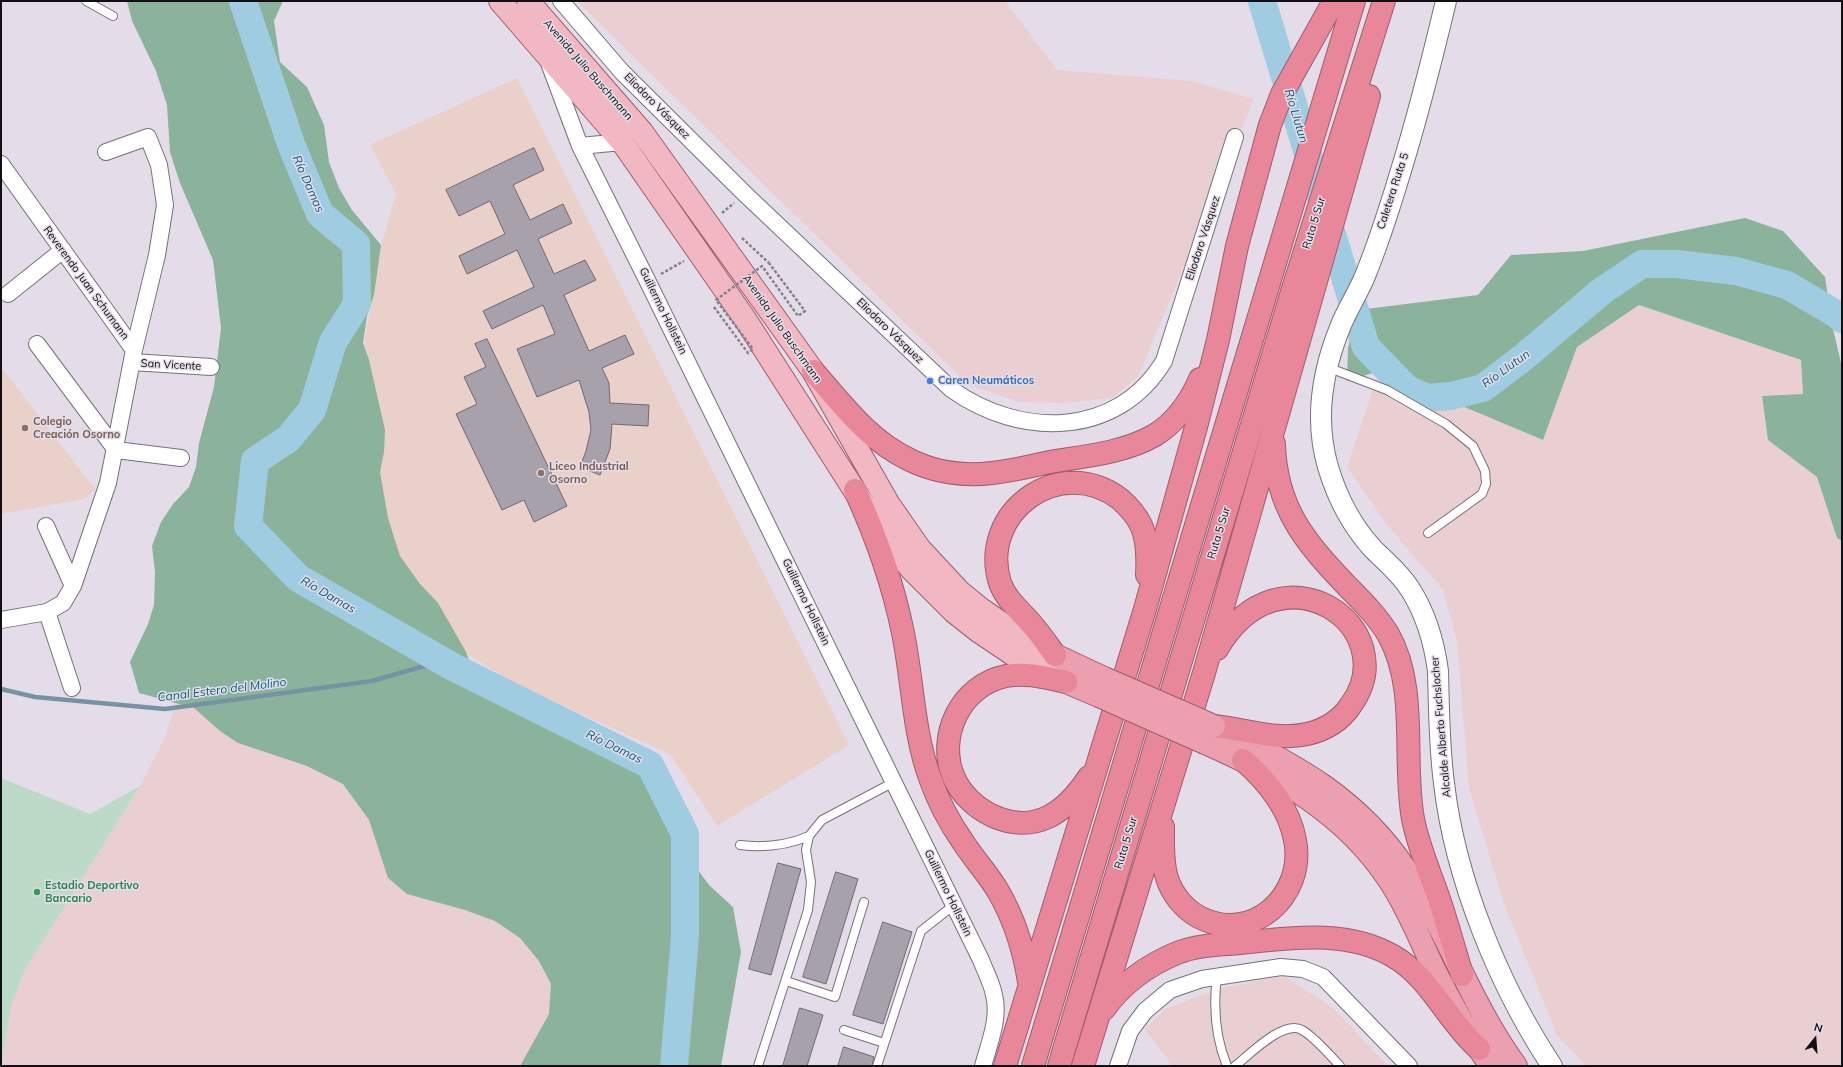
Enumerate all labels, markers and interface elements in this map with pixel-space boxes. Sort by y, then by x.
street label: Avenida Julio Buschmann [541,17,635,123]
street label: Eliodoro Vásquez [621,70,693,142]
water label: Río Llutun [1281,87,1311,145]
street label: Caletera Ruta 5 [1374,151,1412,231]
water label: Río Damas [289,153,327,215]
street label: Eliodoro Vásquez [1183,194,1223,282]
street label: Ruta 5 Sur [1300,195,1328,251]
street label: Reverendo Juan Schumann [40,224,132,342]
street label: Guillermo Hollstein [636,265,690,357]
street label: Avenida Julio Buschmann [739,272,825,386]
street label: Eliodoro Vásquez [854,296,926,366]
water label: Río Llutun [1479,347,1533,391]
street label: San Vicente [140,357,202,373]
place label: Caren Neumáticos [938,374,1034,388]
marker: Caren Neumáticos [925,376,935,386]
place label: Colegio Creación Osorno [33,415,120,441]
marker: Colegio Creación Osorno [20,423,30,433]
place label: Liceo Industrial Osorno [549,460,629,486]
marker: Liceo Industrial Osorno [536,468,546,478]
street label: Ruta 5 Sur [1205,505,1233,561]
street label: Guillermo Hollstein [779,556,833,648]
water label: Río Damas [298,574,358,616]
street label: Alcalde Alberto Fuchslocher [1428,656,1454,798]
water label: Canal Estero del Molino [157,675,287,705]
water label: Río Damas [583,727,645,767]
street label: Ruta 5 Sur [1112,815,1140,871]
street label: Guillermo Hollstein [921,847,975,939]
place label: Estadio Deportivo Bancario [45,879,139,905]
marker: Estadio Deportivo Bancario [32,887,42,897]
north arrow [1795,1019,1835,1059]
text: N [1812,1020,1825,1035]

